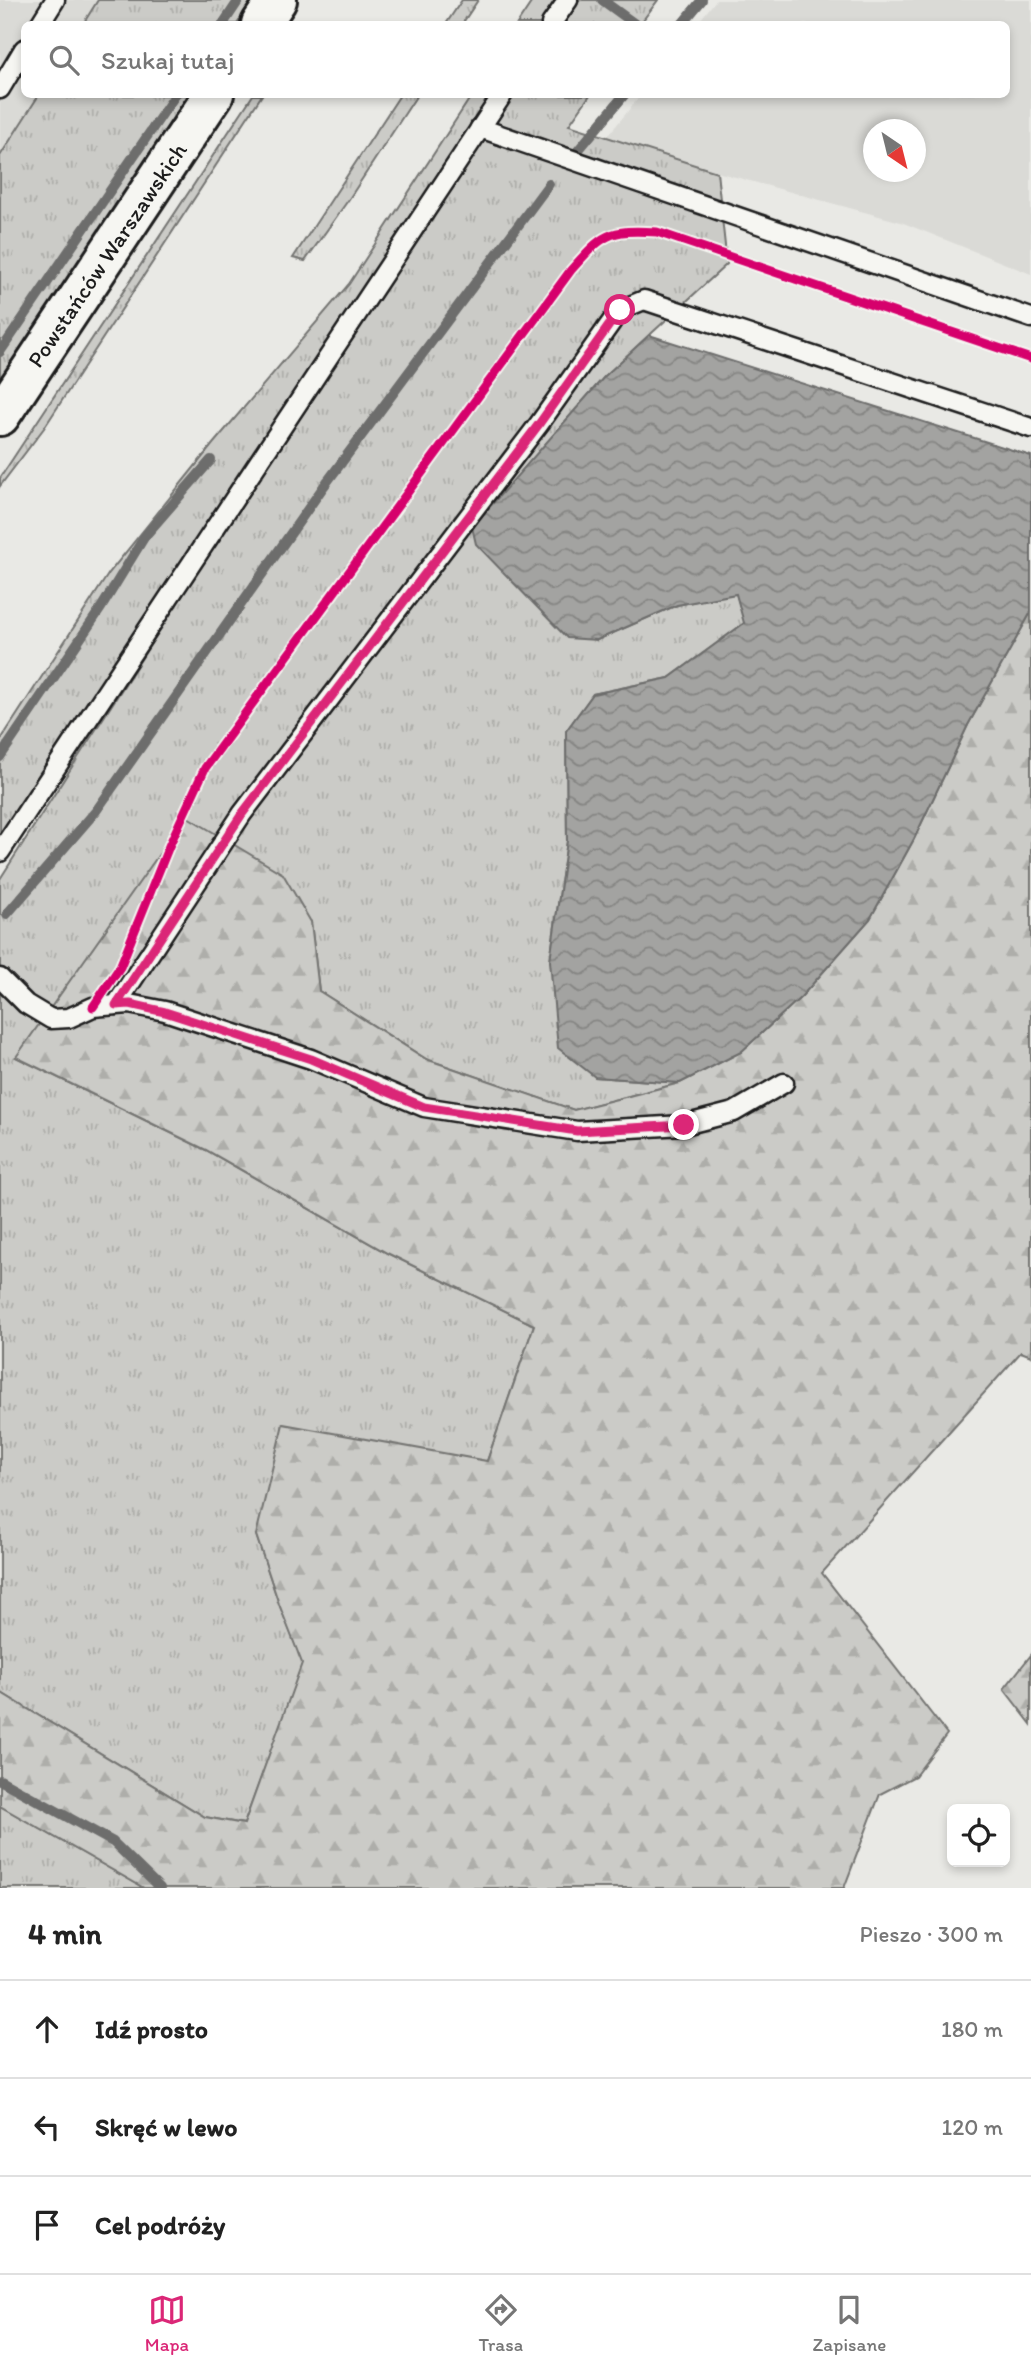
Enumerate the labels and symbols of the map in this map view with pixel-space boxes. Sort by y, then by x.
north arrow [863,119,926,182]
street label: Powstańców Warszawskich [21,137,193,373]
route start [604,294,635,325]
route end [668,1109,699,1140]

